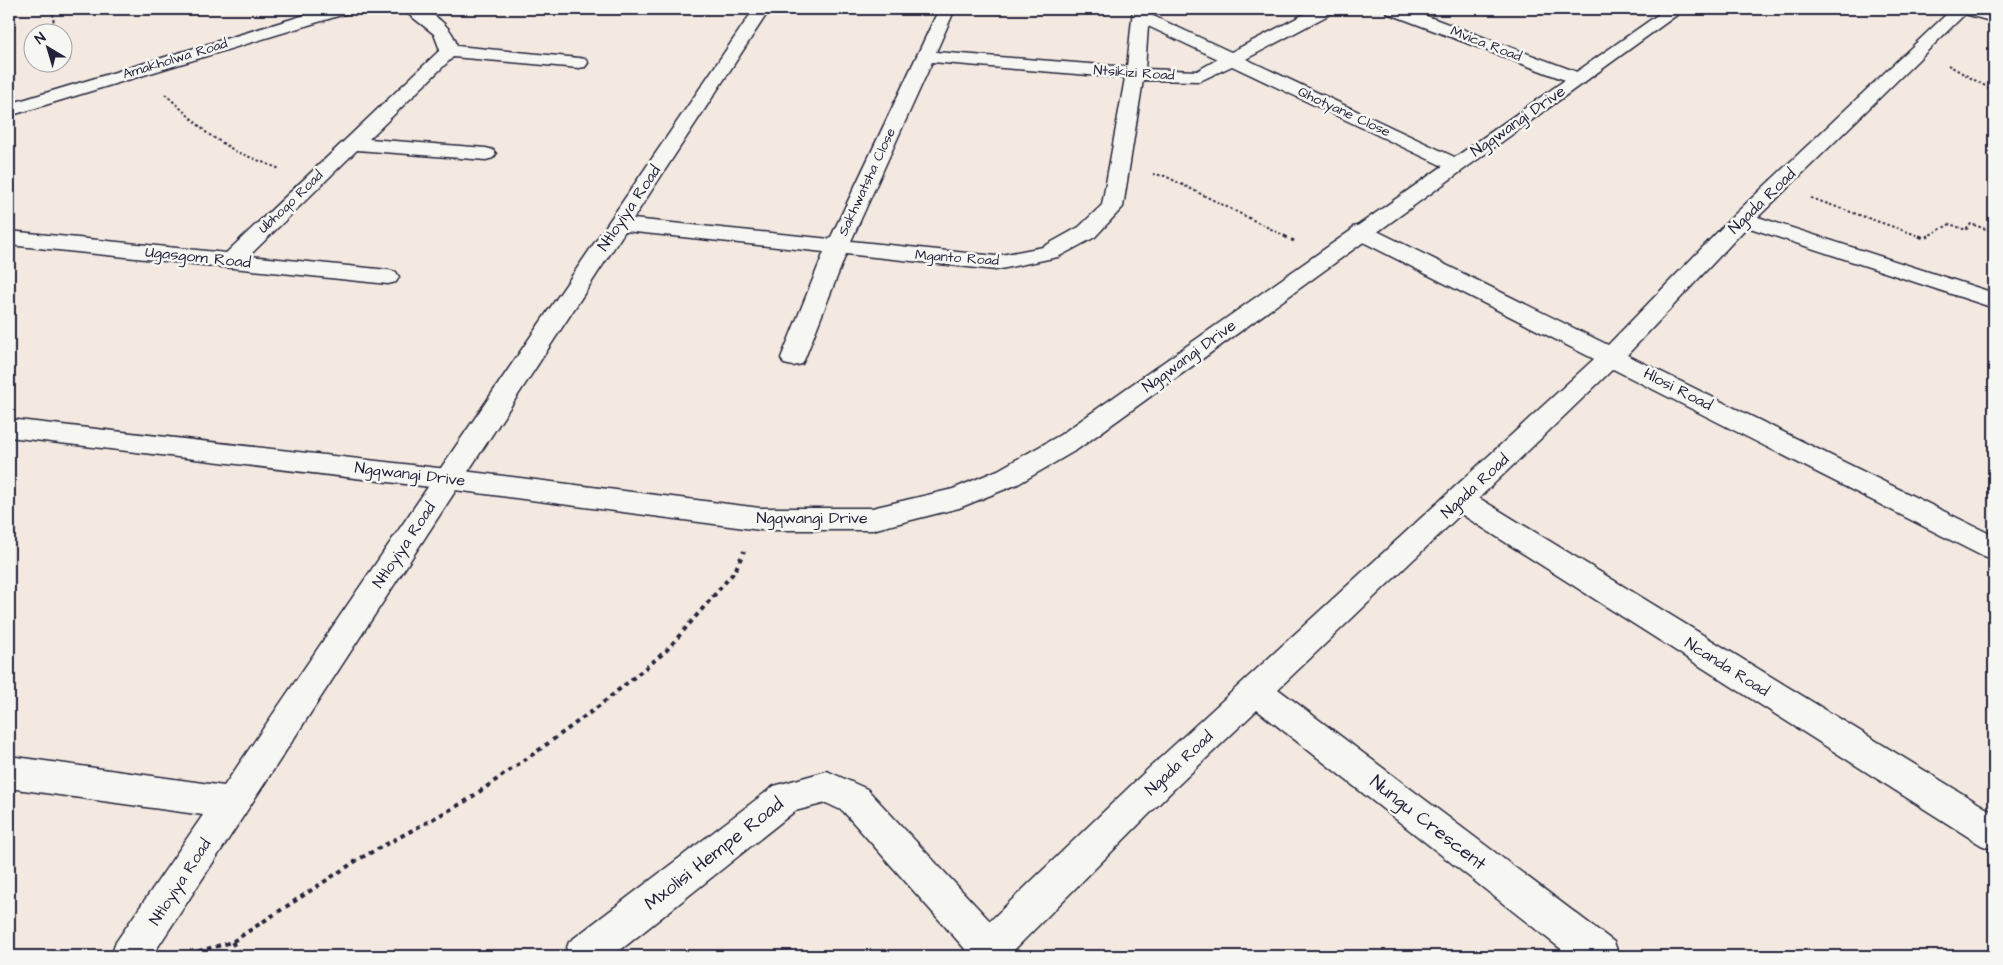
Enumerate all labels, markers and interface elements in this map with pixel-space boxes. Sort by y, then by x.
street label: Mvica Road [1448,21,1524,67]
north arrow [22,22,72,72]
text: N [31,28,50,49]
street label: Amakholwa Road [120,34,230,84]
street label: Ntsikizi Road [1093,60,1175,86]
street label: Ngqwangi Drive [1466,80,1571,163]
street label: Qhotyane Close [1294,82,1394,142]
street label: Sakhwatsha Close [833,124,901,239]
street label: Ntloyiya Road [592,161,667,256]
street label: Ngada Road [1723,163,1801,239]
street label: Ubhoqo Road [254,166,328,238]
street label: Ugasgom Road [144,241,252,274]
street label: Mganto Road [914,245,1000,271]
street label: Ngqwangi Drive [1138,314,1241,398]
street label: Hlosi Road [1640,362,1716,416]
street label: Ngada Road [1436,449,1515,524]
street label: Ngqwangi Drive [353,456,467,493]
street label: Ntloyiya Road [367,498,442,593]
street label: Ngqwangi Drive [756,507,868,530]
street label: Ncanda Road [1681,632,1773,702]
street label: Ngada Road [1140,726,1219,801]
street label: Nungu Crescent [1363,769,1492,878]
street label: Mxolisi Hempe Road [639,791,789,917]
street label: Ntloyiya Road [144,834,217,930]

